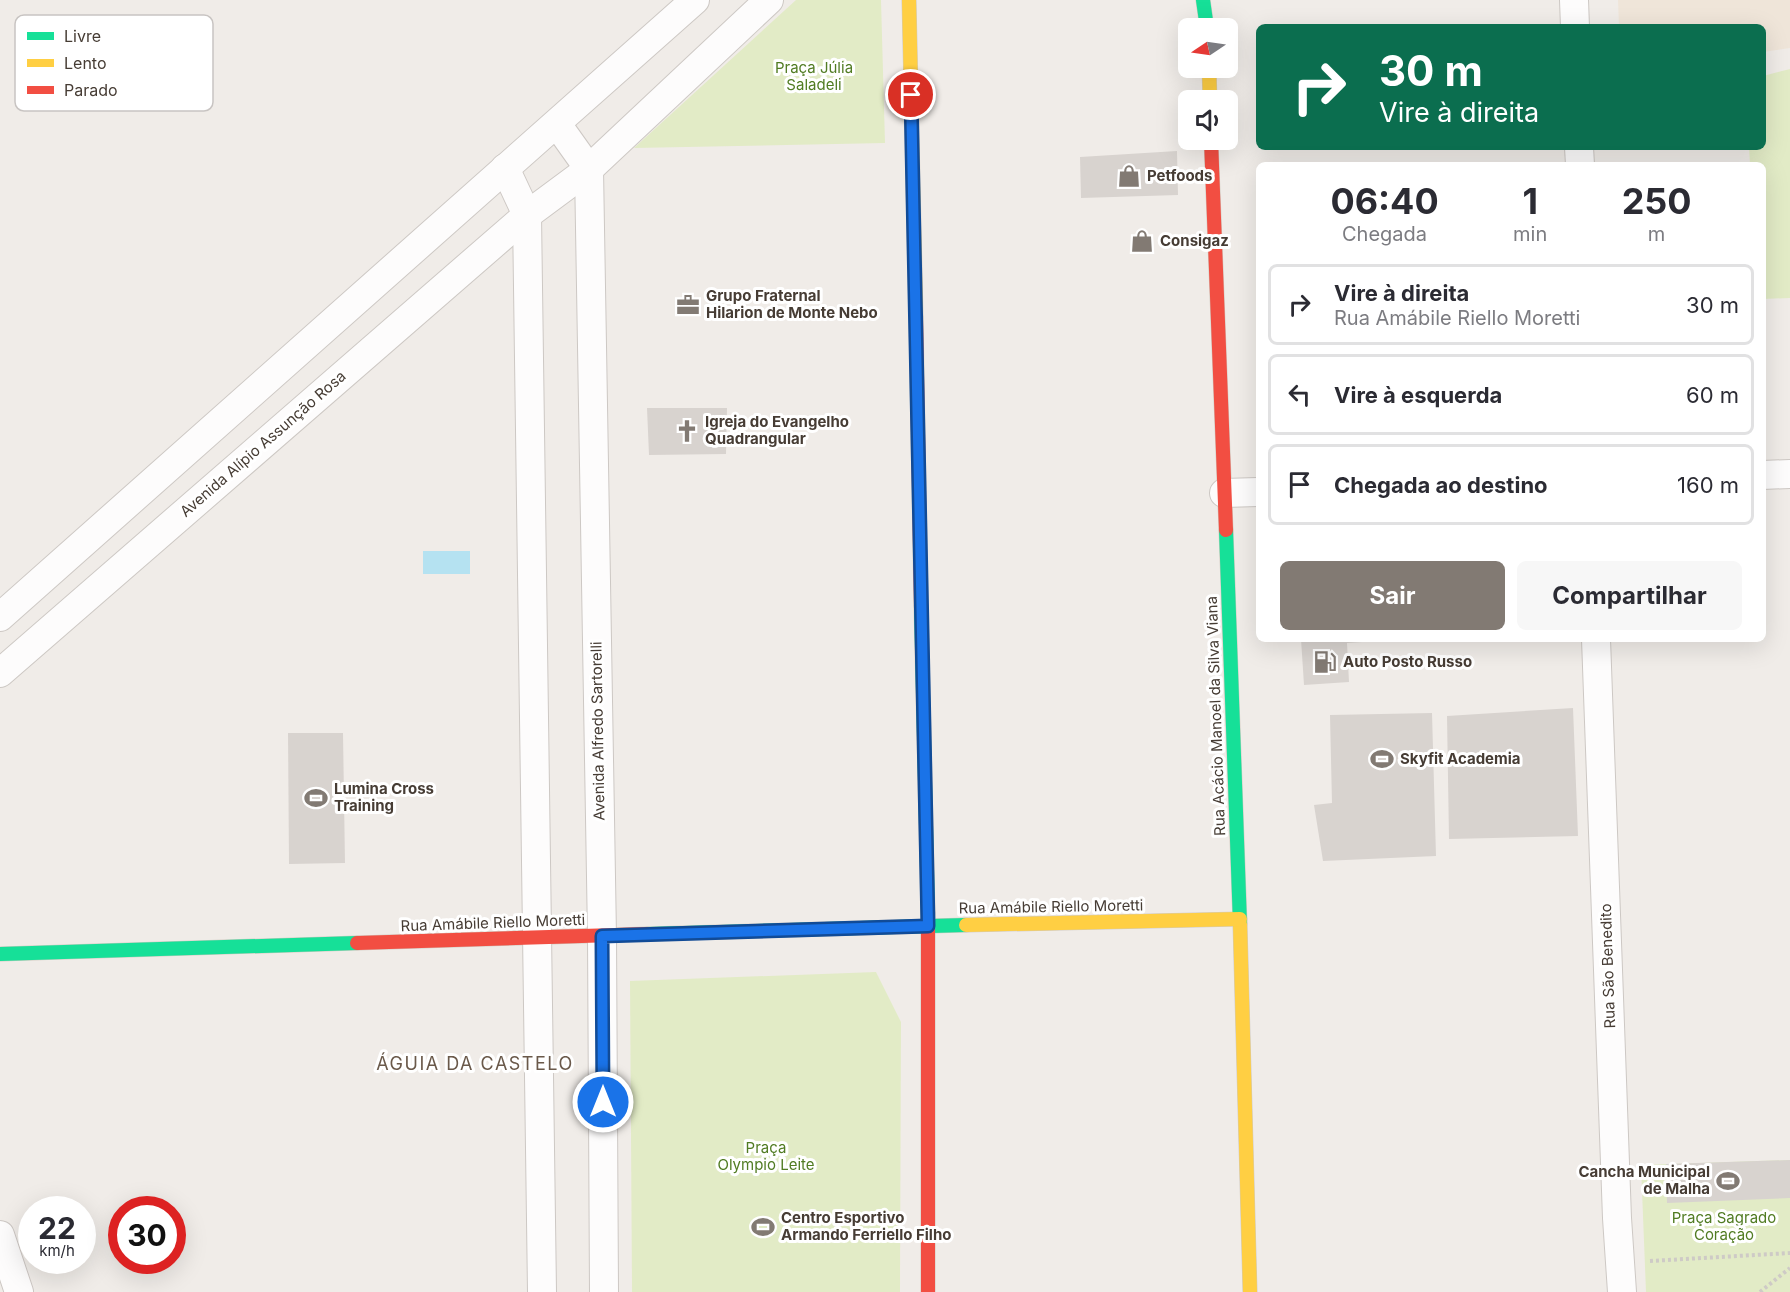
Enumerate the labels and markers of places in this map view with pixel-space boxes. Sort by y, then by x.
pin [885,69,936,120]
shop icon: Petfoods [1116,163,1142,189]
place label: Petfoods [1147,166,1212,185]
shop icon: Consigaz [1129,228,1155,254]
place label: Consigaz [1160,231,1229,250]
place label: Grupo Fraternal Hilarion de Monte Nebo [706,286,878,322]
office icon: Grupo Fraternal Hilarion de Monte Nebo [675,292,701,318]
place label: Igreja do Evangelho Quadrangular [705,412,849,448]
church icon: Igreja do Evangelho Quadrangular [674,418,700,444]
fuel station icon: Auto Posto Russo [1312,649,1338,675]
place label: Auto Posto Russo [1343,652,1472,671]
sports icon: Skyfit Academia [1369,746,1395,772]
place label: Skyfit Academia [1400,749,1520,768]
place label: Lumina Cross Training [334,779,434,815]
sports icon: Lumina Cross Training [303,785,329,811]
place label: Cancha Municipal de Malha [1578,1162,1710,1198]
sports icon: Cancha Municipal de Malha [1715,1168,1741,1194]
place label: Centro Esportivo Armando Ferriello Filho [781,1208,951,1244]
sports icon: Centro Esportivo Armando Ferriello Filho [750,1214,776,1240]

